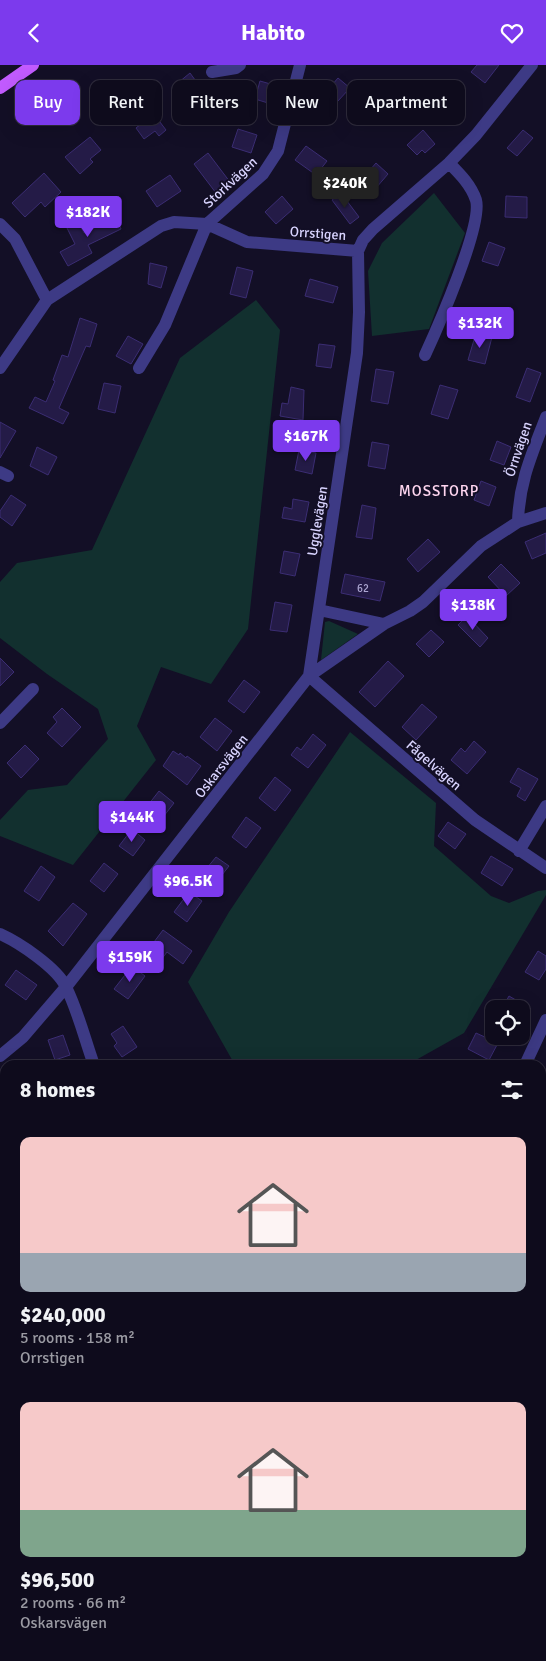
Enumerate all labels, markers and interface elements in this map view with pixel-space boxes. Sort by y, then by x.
icon: back [20,19,48,47]
text: Habito [241,19,305,46]
icon: heart [498,19,526,47]
chip: Buy [15,80,80,125]
chip: Rent [90,80,162,125]
chip: Filters [172,80,257,125]
chip: New [267,80,337,125]
chip: Apartment [347,80,465,125]
street label: Storkvägen [200,153,261,212]
pin: $240K [310,167,380,209]
text: $240K [323,173,367,193]
pin: $182K [53,195,123,238]
text: $182K [66,202,110,222]
street label: Orrstigen [289,223,347,244]
pin: $132K [445,307,515,349]
text: $132K [458,313,502,333]
pin: $167K [271,419,341,462]
street label: Örnvägen [501,419,536,479]
text: $167K [284,426,328,446]
district label: MOSSTORP [399,482,479,500]
street label: Ugglevägen [304,485,331,557]
house number: 62 [357,582,369,595]
pin: $138K [438,589,508,631]
text: $138K [451,595,495,615]
street label: Oskarsvägen [191,731,252,802]
street label: Fågelvägen [403,737,465,794]
pin: $144K [97,801,167,843]
text: $144K [110,807,154,827]
pin: $96.5K [147,865,229,907]
text: $96.5K [163,871,213,891]
pin: $159K [95,941,165,983]
text: $159K [108,947,152,967]
map controls [485,1000,530,1045]
button: locate [485,1000,530,1045]
icon: filters [498,1076,526,1104]
text: 8 homes [20,1077,95,1103]
icon: home [228,1170,318,1260]
text: $240,000 [20,1302,106,1328]
text: 5 rooms · 158 m² [20,1328,135,1348]
text: Orrstigen [20,1348,85,1368]
icon: home [228,1435,318,1525]
text: $96,500 [20,1567,94,1593]
text: 2 rooms · 66 m² [20,1593,126,1613]
text: Oskarsvägen [20,1613,107,1633]

